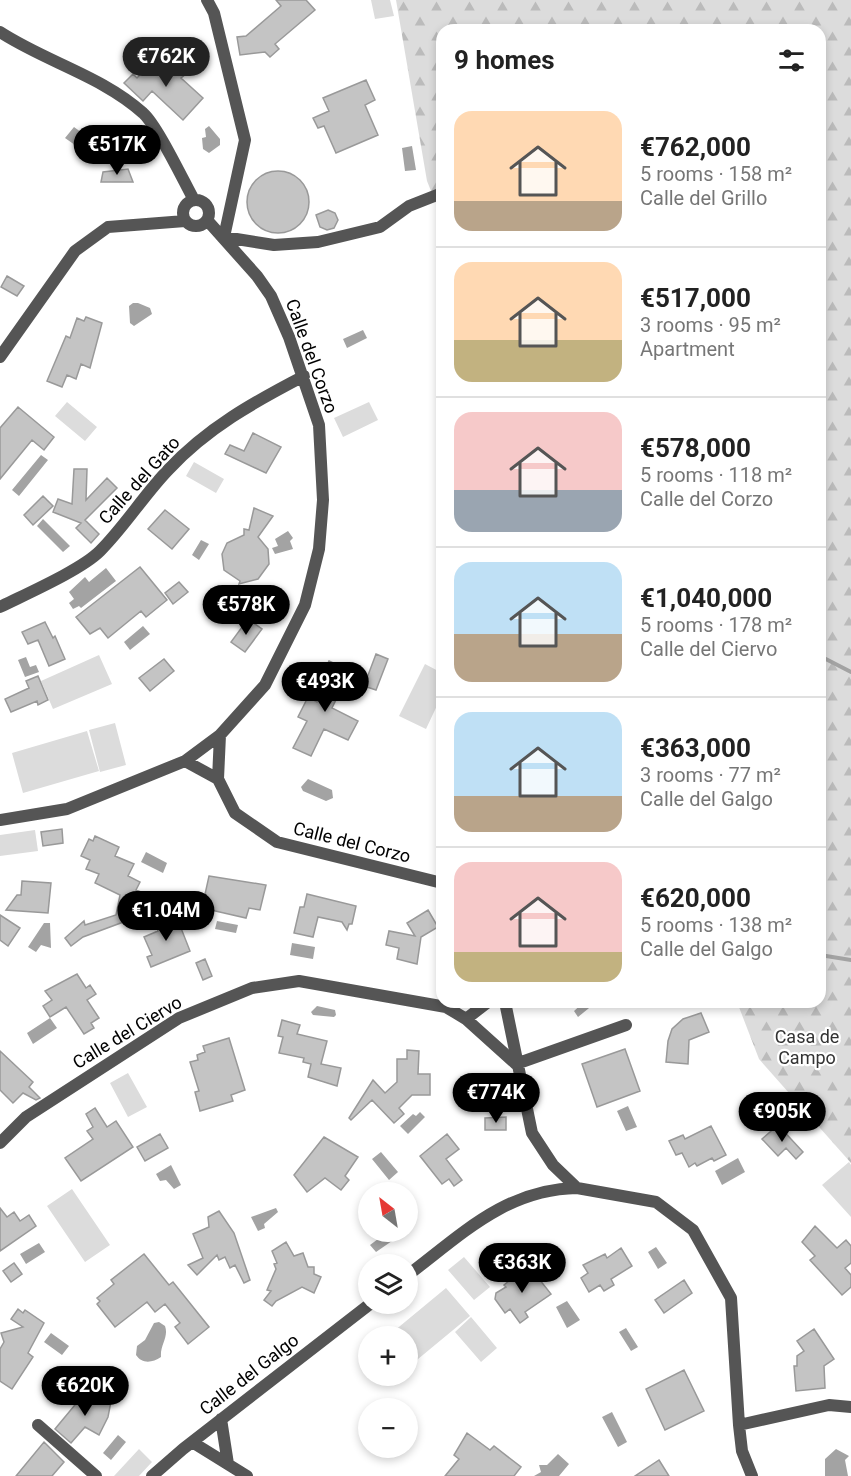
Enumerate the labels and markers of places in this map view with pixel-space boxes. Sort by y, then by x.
pin: €762K [124,37,208,88]
pin: €517K [75,125,159,176]
pin: €578K [204,585,288,636]
pin: €493K [283,662,367,713]
pin: €1.04M [117,891,215,942]
pin: €774K [454,1073,538,1124]
pin: €905K [740,1092,824,1143]
pin: €363K [480,1243,564,1294]
pin: €620K [43,1366,127,1417]

